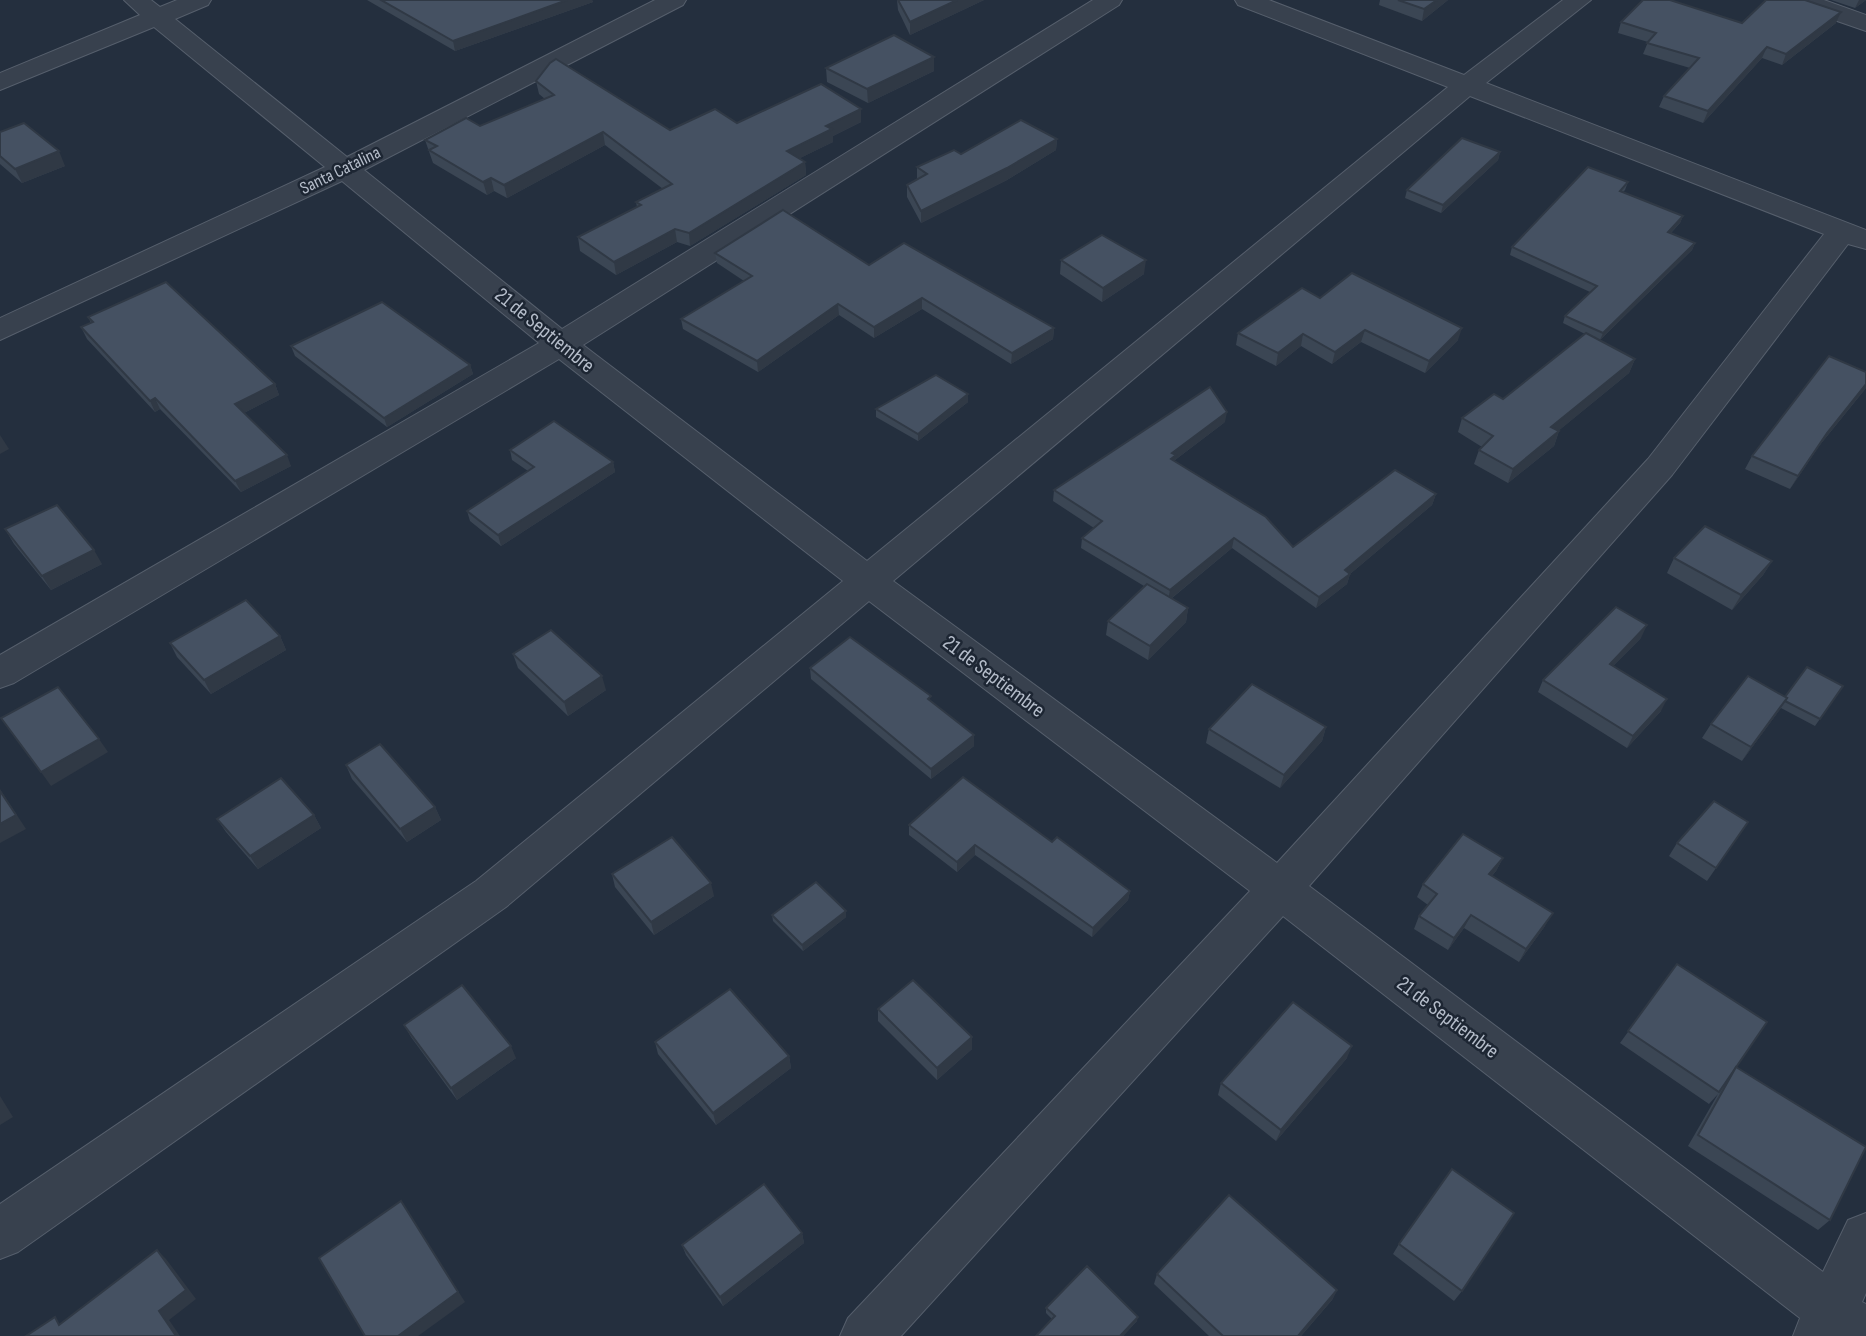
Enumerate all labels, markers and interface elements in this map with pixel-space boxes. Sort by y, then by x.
street label: Santa Catalina [296,142,384,199]
street label: 21 de Septiembre [490,283,600,378]
street label: 21 de Septiembre [938,630,1050,723]
street label: 21 de Septiembre [1392,971,1504,1064]

